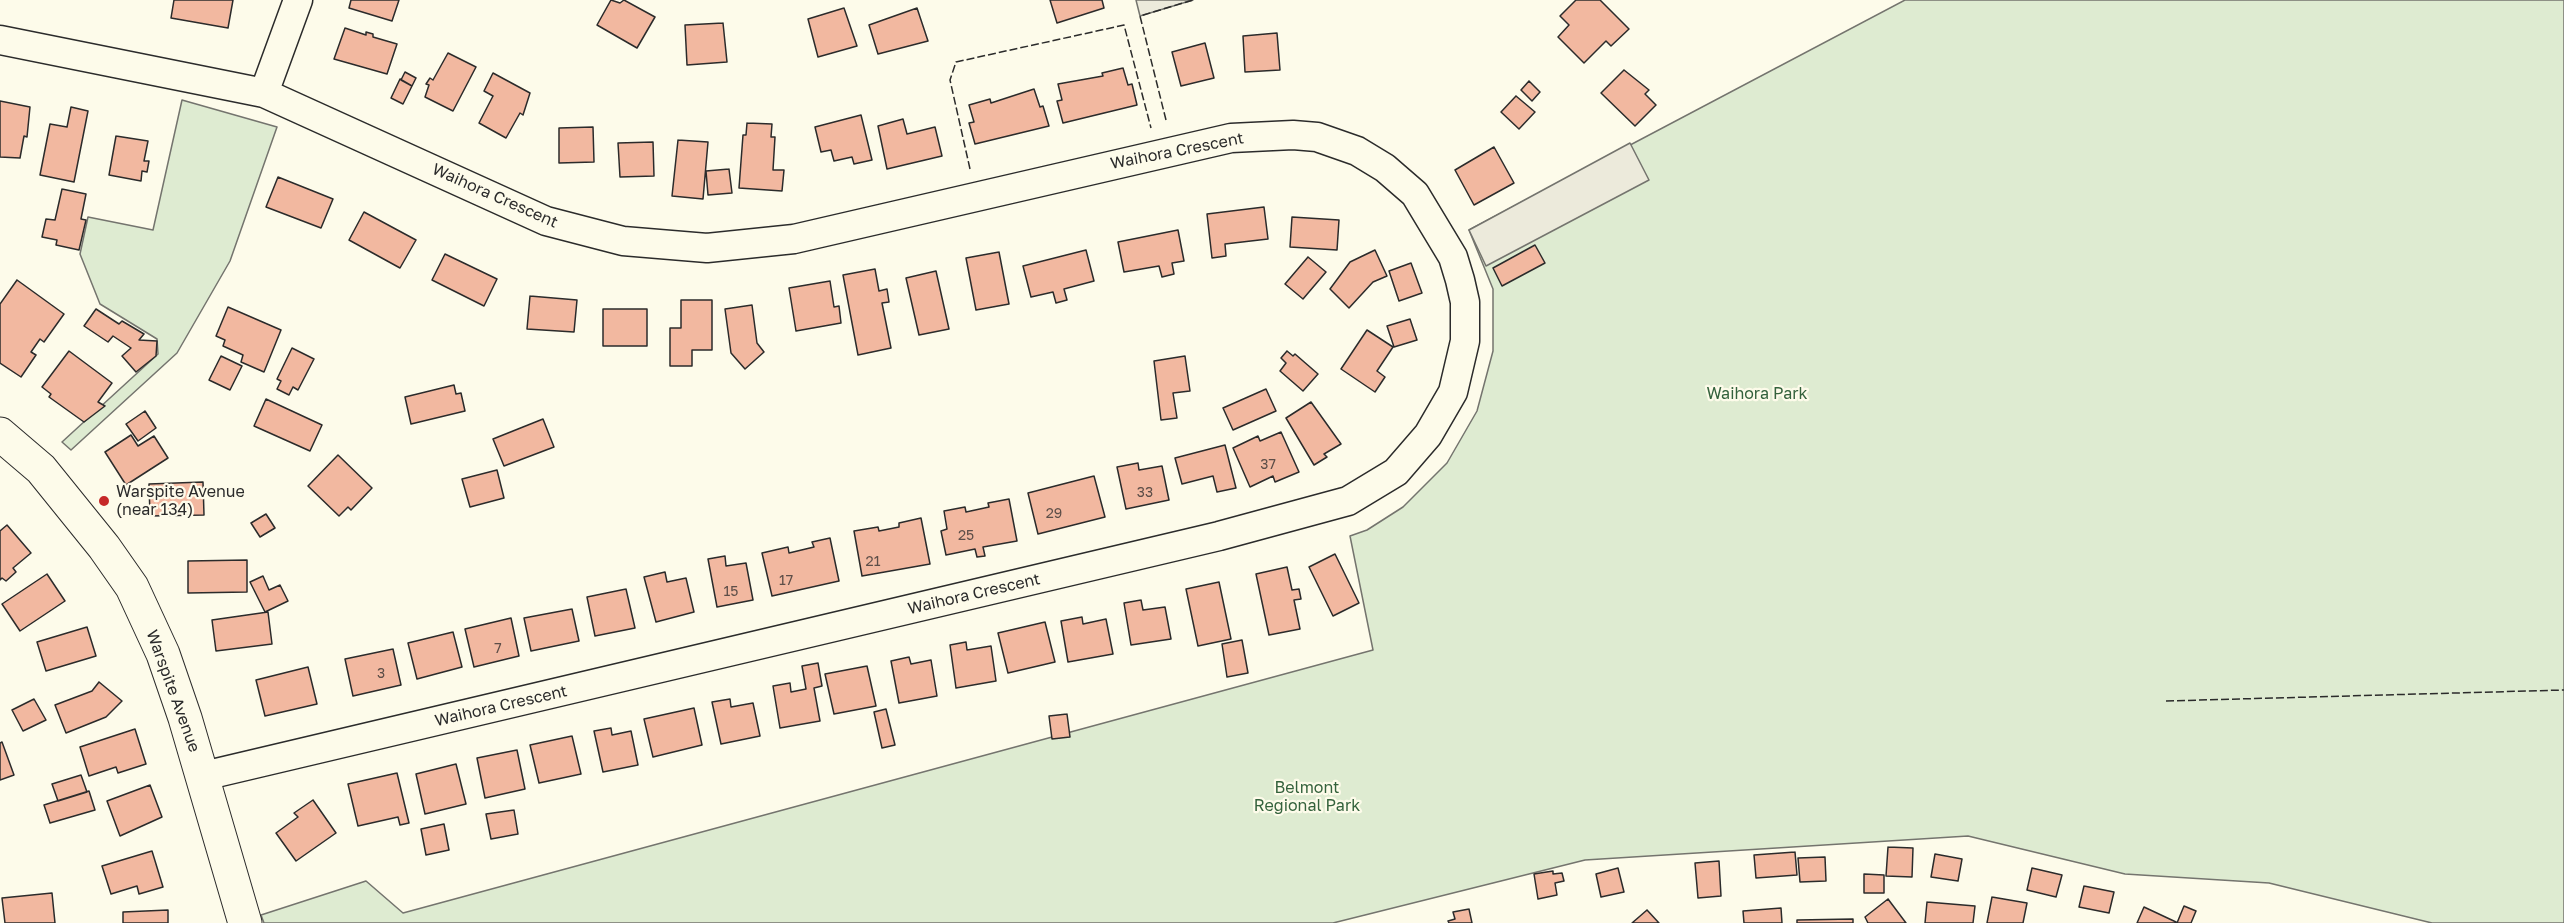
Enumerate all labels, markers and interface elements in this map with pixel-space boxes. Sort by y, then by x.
street label: Waihora Crescent [1109,129,1245,173]
street label: Waihora Crescent [429,160,561,232]
park label: Waihora Park [1706,384,1808,404]
house number: 37 [1260,457,1276,473]
place label: Warspite Avenue (near 134) [116,482,245,520]
house number: 33 [1137,485,1153,501]
marker: Warspite Avenue (near 134) [97,494,111,508]
house number: 29 [1046,506,1062,522]
house number: 25 [958,528,974,544]
house number: 21 [866,554,880,570]
street label: Waihora Crescent [906,569,1042,619]
house number: 17 [779,573,793,589]
house number: 15 [724,584,738,600]
street label: Warspite Avenue [142,627,204,755]
house number: 7 [494,641,502,657]
house number: 3 [377,666,385,682]
street label: Waihora Crescent [433,681,569,731]
park label: Belmont Regional Park [1254,778,1360,816]

